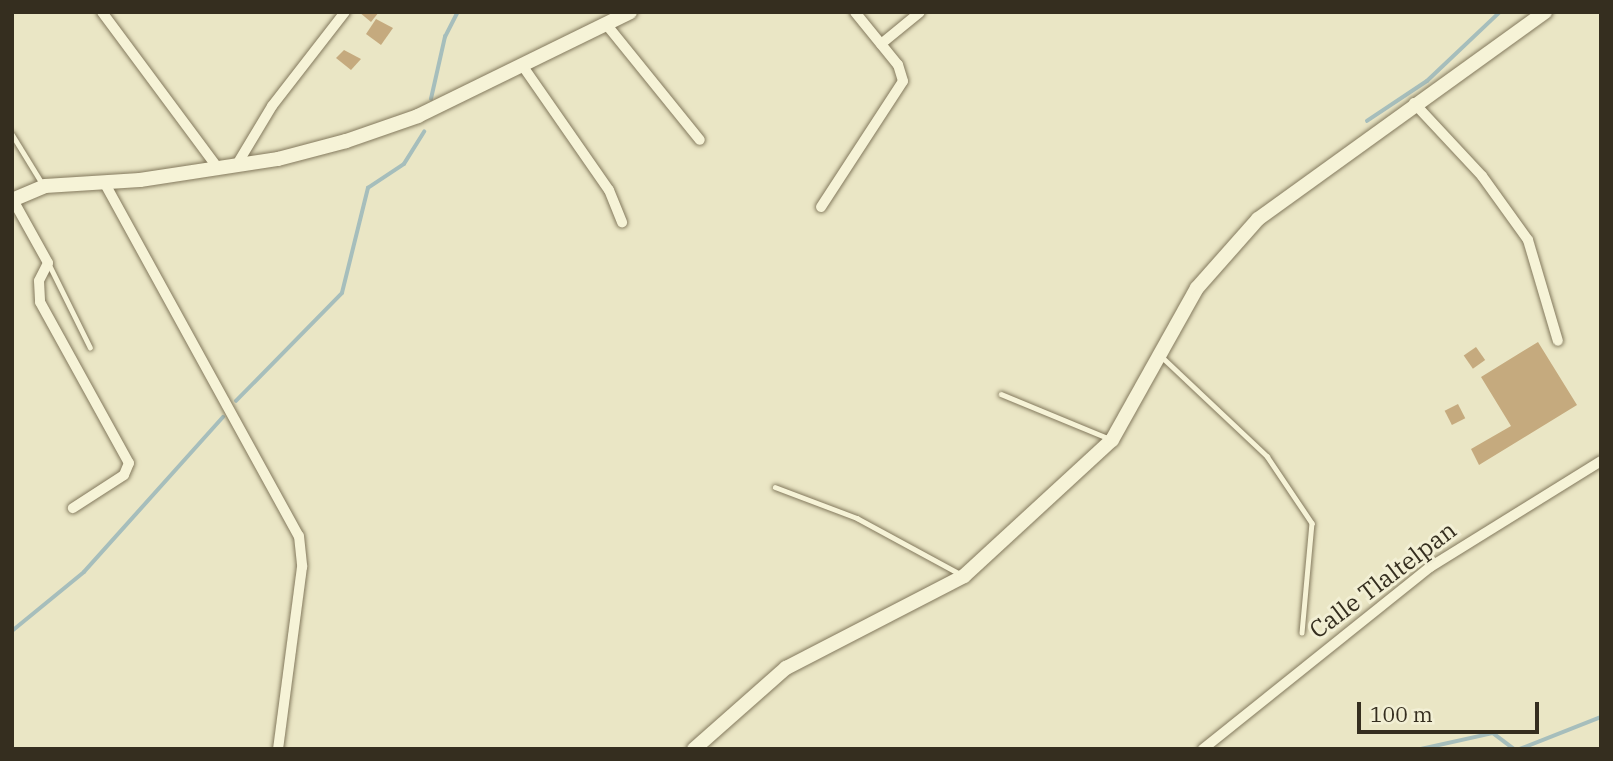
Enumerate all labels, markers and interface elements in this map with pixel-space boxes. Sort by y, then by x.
street label: Calle Tlaltelpan [1304,515,1462,645]
scale bar [1361,688,1543,732]
text: 100 m [1370,700,1433,728]

